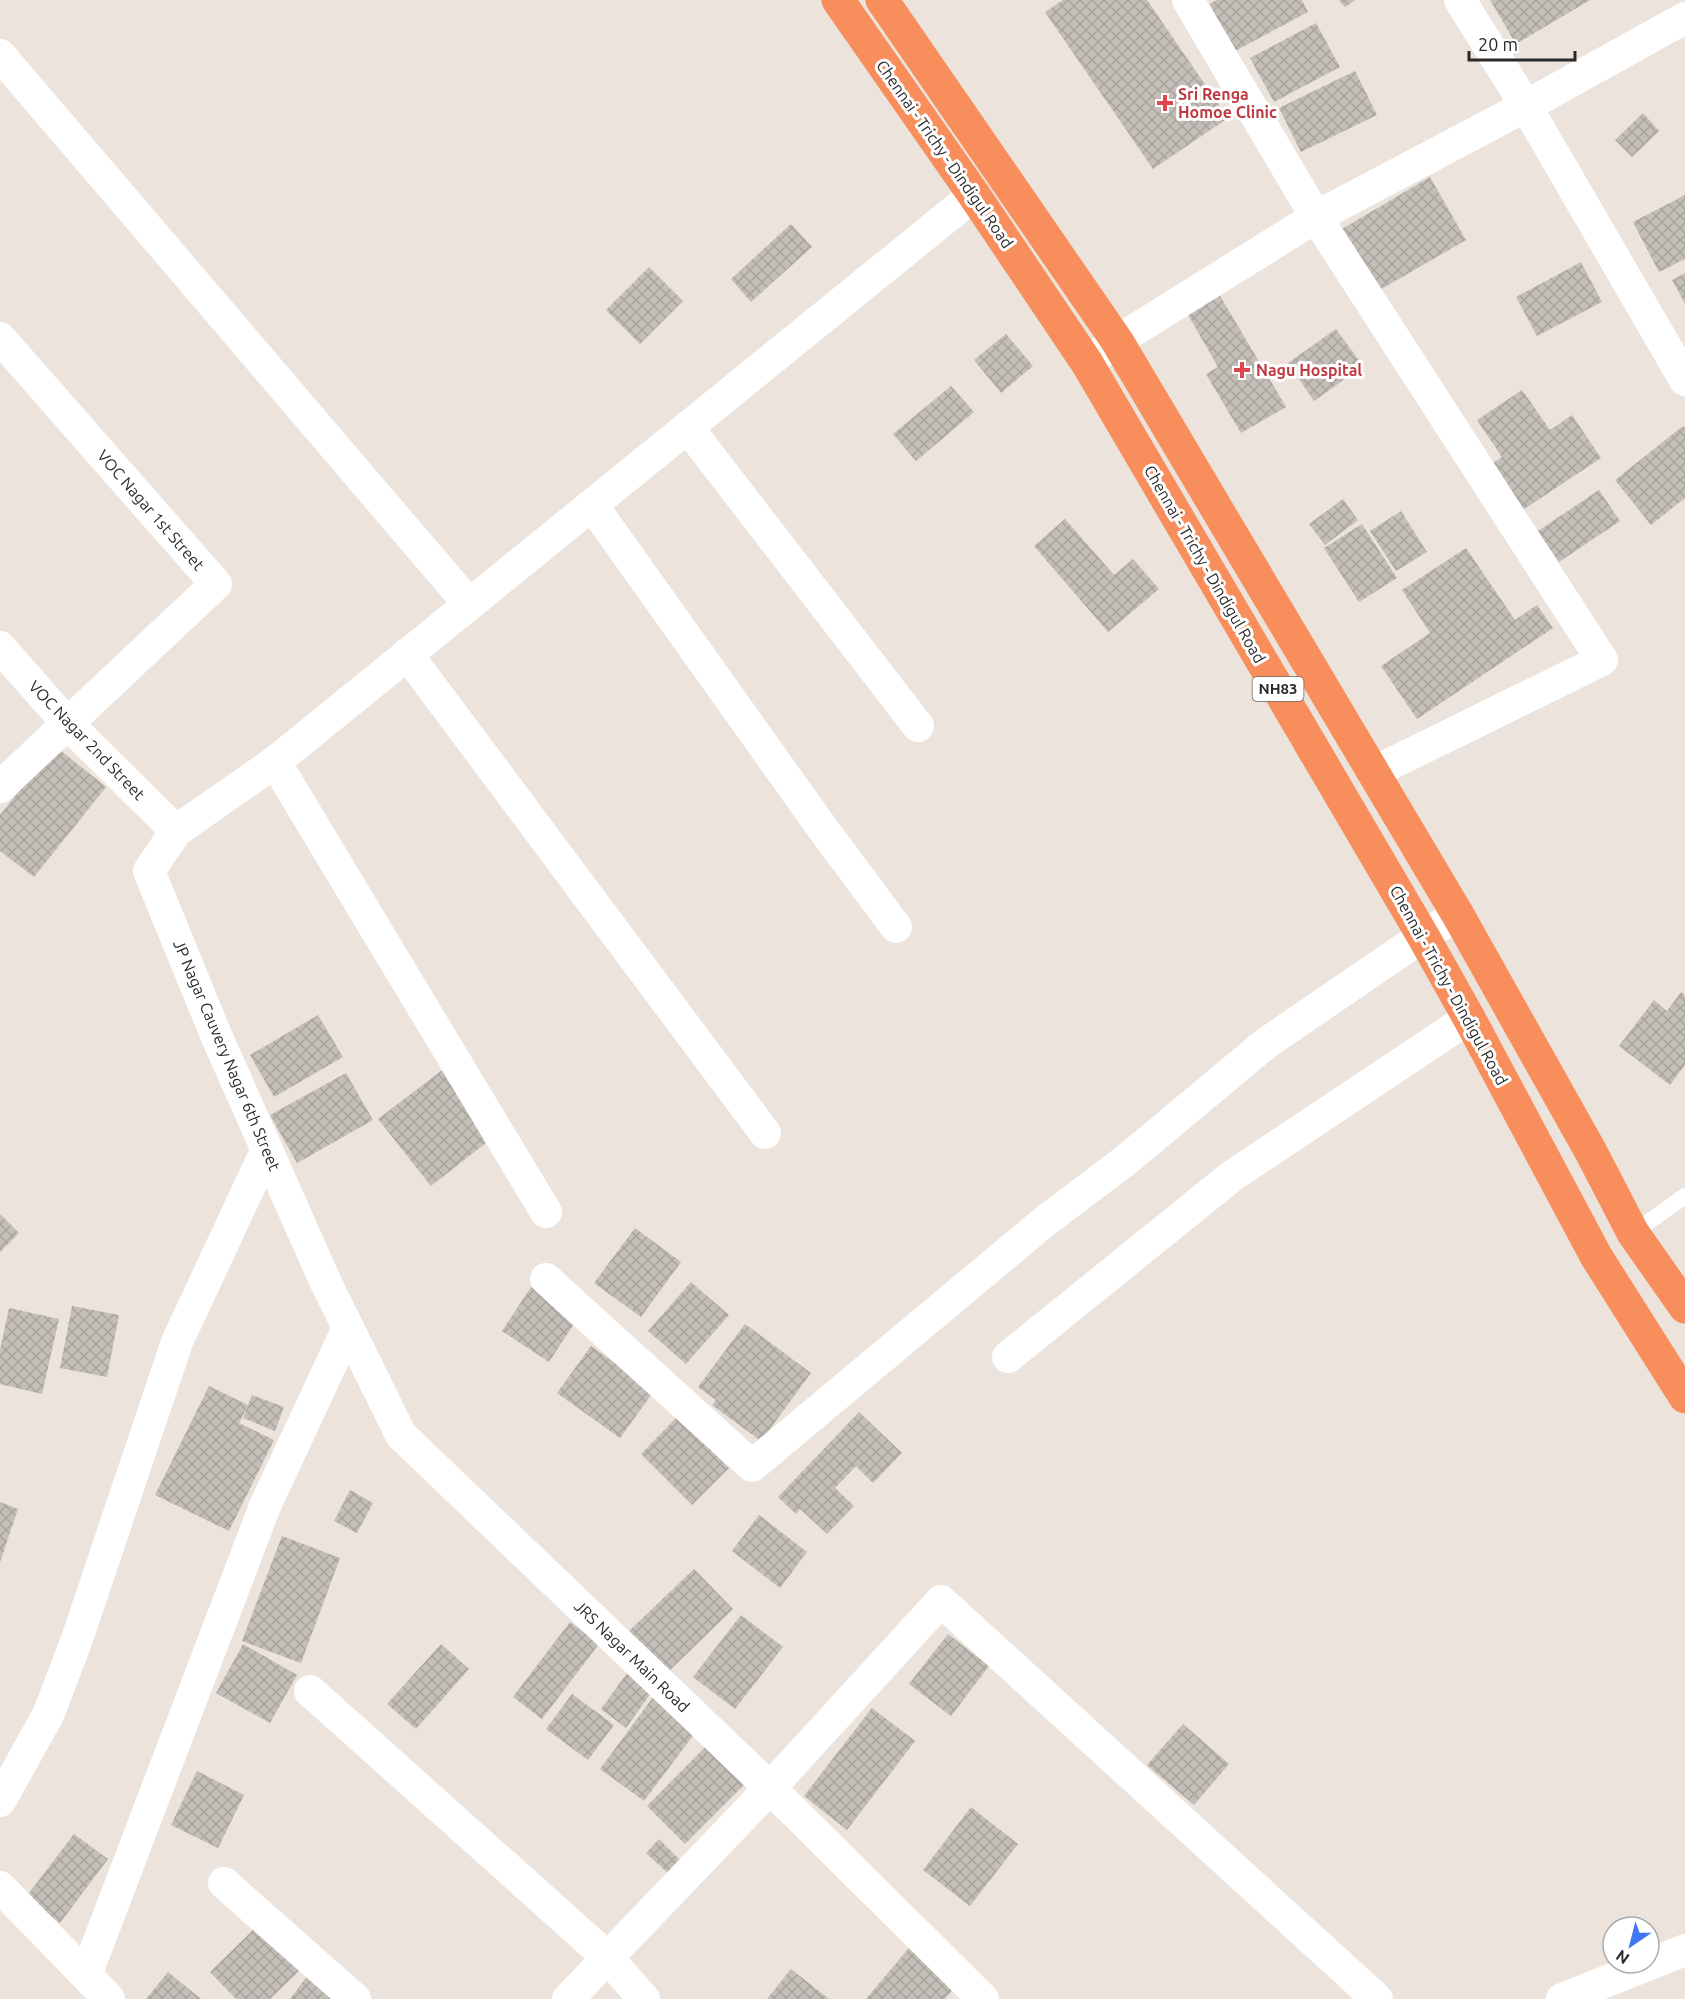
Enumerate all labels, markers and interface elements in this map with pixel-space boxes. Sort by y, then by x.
scale bar [1469,24,1576,62]
text: 20 m [1478,34,1518,54]
street label: Chennai - Trichy - Dindigul Road [873,57,1017,251]
place label: Sri Renga Homoe Clinic [1178,85,1277,121]
marker: Sri Renga Homoe Clinic [1156,94,1174,112]
marker: Nagu Hospital [1233,361,1251,379]
place label: Nagu Hospital [1256,361,1362,379]
street label: VOC Nagar 1st Street [94,446,209,574]
street label: Chennai - Trichy - Dindigul Road [1141,462,1269,666]
street label: VOC Nagar 2nd Street [25,677,149,804]
road number: NH83 [1252,677,1304,701]
street label: Chennai - Trichy - Dindigul Road [1387,882,1511,1088]
street label: JP Nagar Cauvery Nagar 6th Street [170,937,284,1174]
street label: JRS Nagar Main Road [571,1597,693,1715]
north arrow [1601,1915,1661,1975]
text: N [1612,1946,1632,1968]

